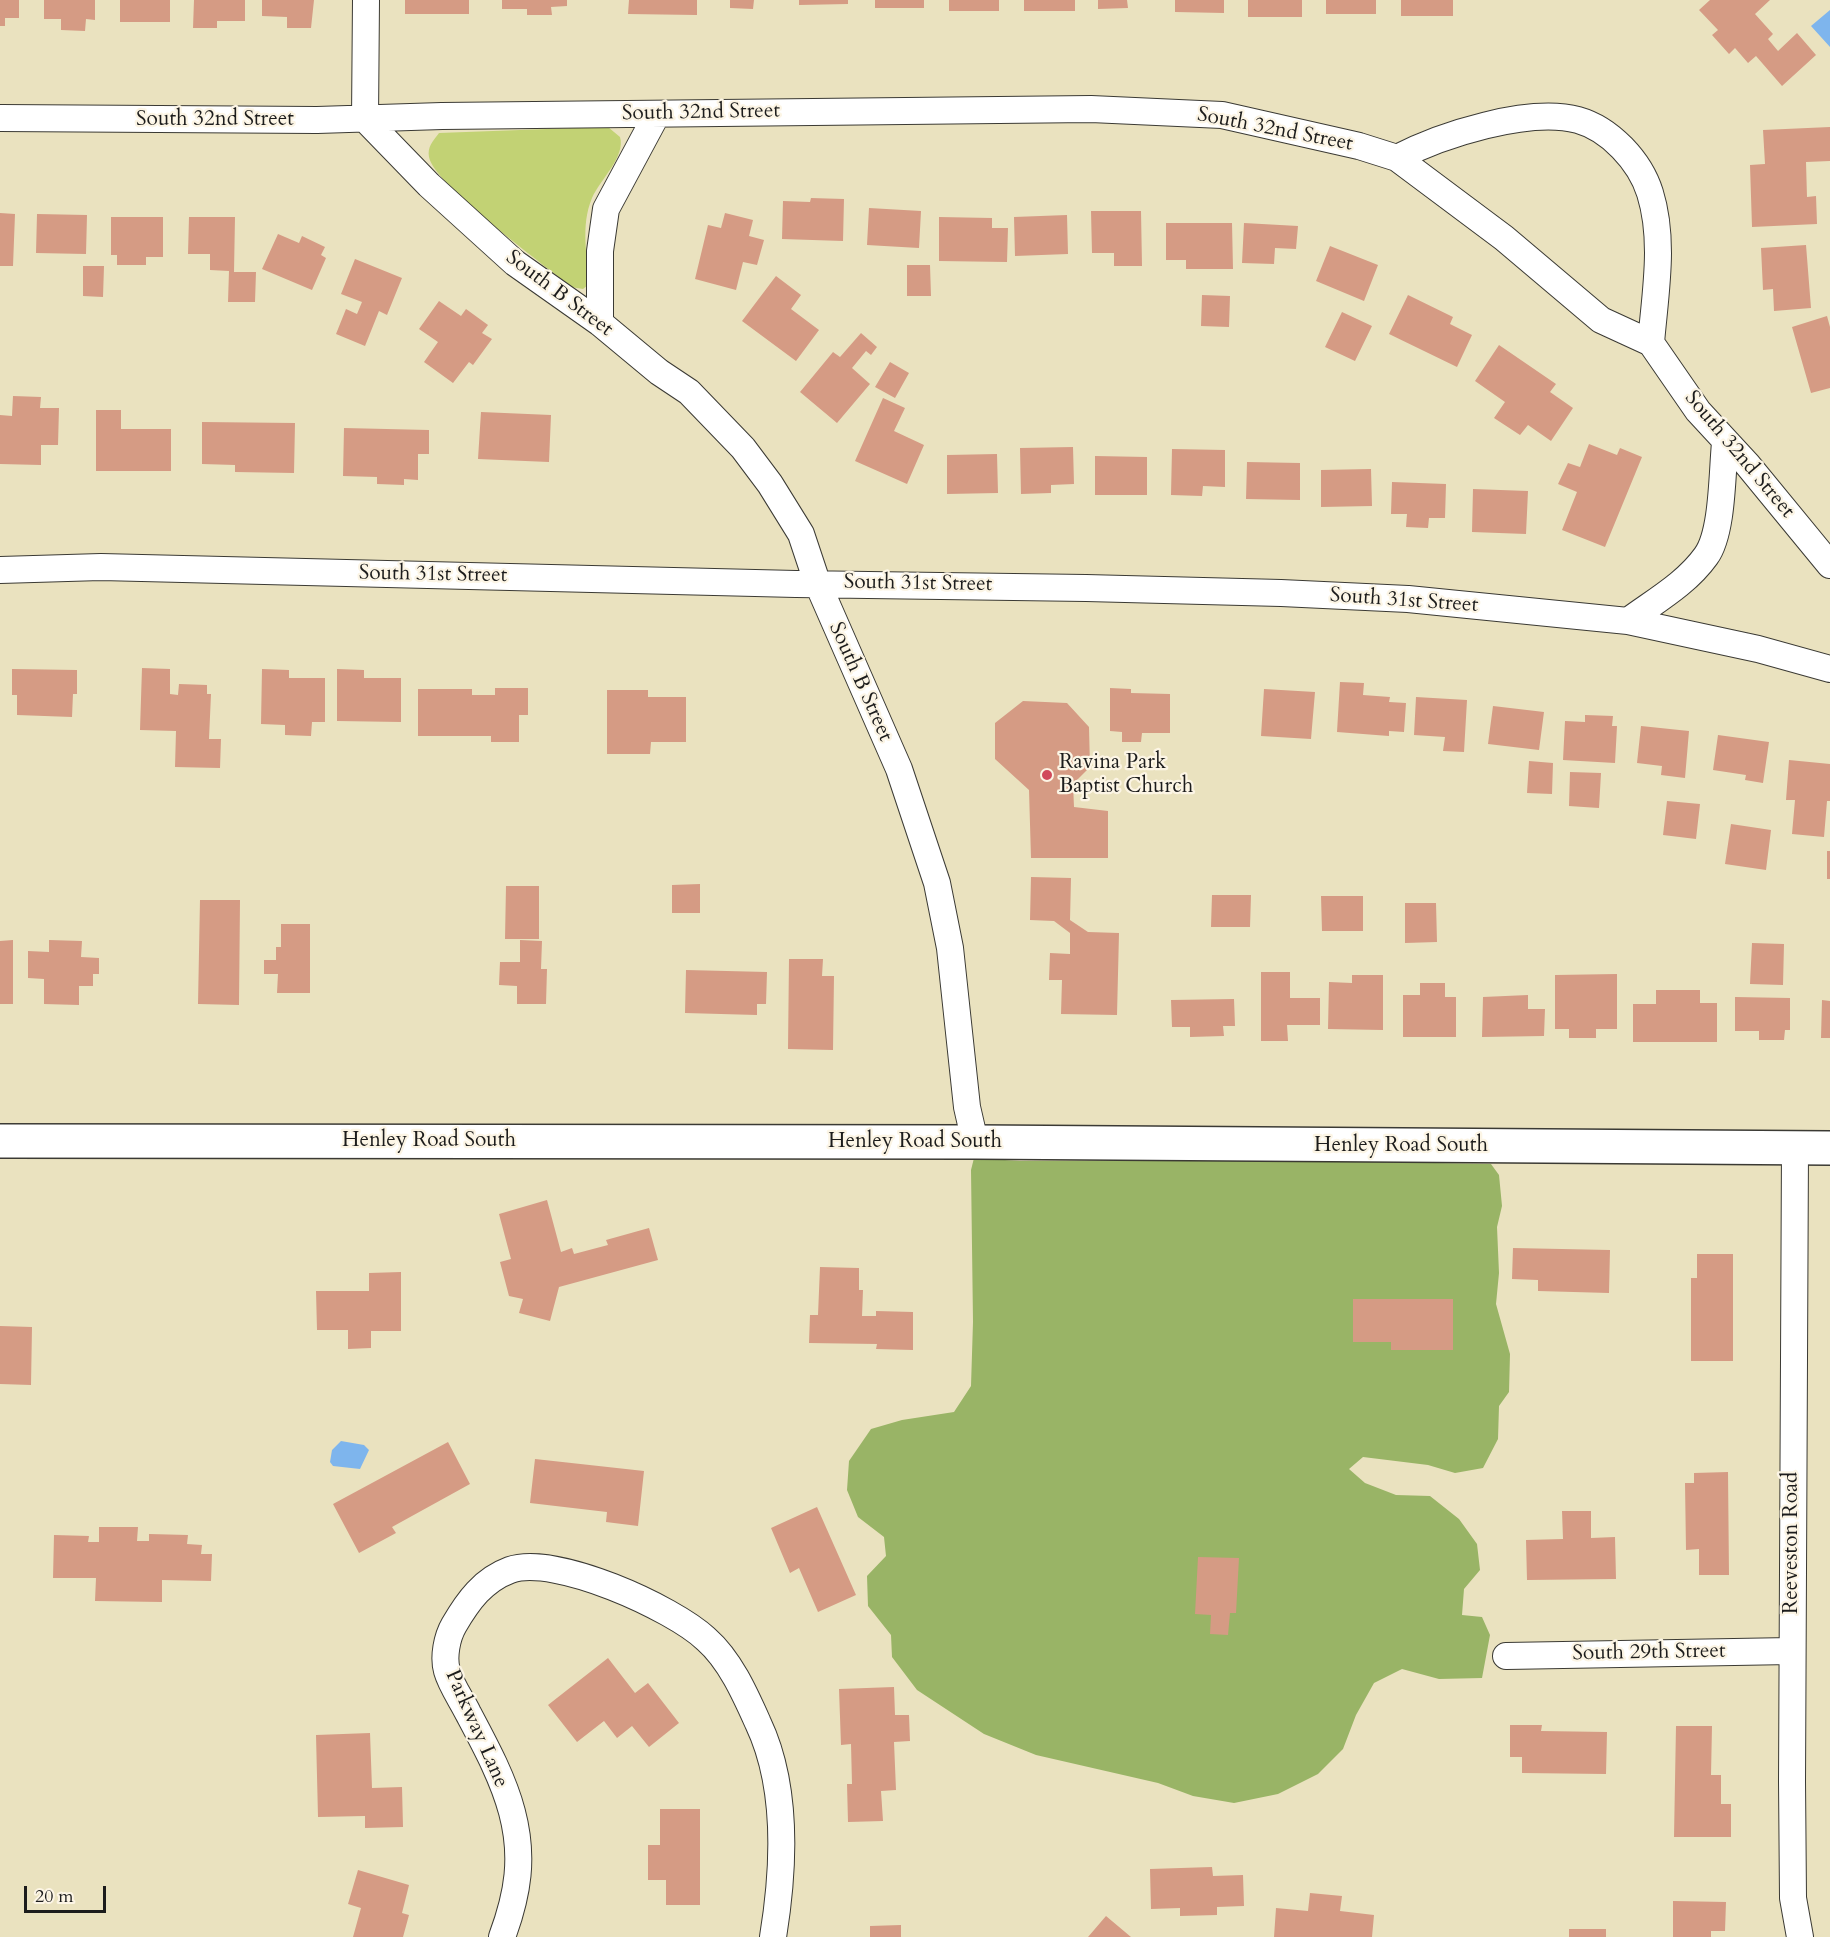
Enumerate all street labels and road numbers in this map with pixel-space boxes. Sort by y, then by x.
street label: South 32nd Street [622,99,780,127]
street label: South 32nd Street [1195,103,1355,157]
street label: South 32nd Street [136,107,294,133]
street label: South B Street [500,246,618,342]
street label: South 32nd Street [1679,386,1799,524]
street label: South 31st Street [359,561,507,589]
street label: South 31st Street [844,570,992,598]
street label: South 31st Street [1329,583,1479,619]
street label: South B Street [823,619,897,745]
street label: Henley Road South [342,1128,516,1154]
street label: Henley Road South [828,1129,1002,1155]
street label: Henley Road South [1314,1133,1488,1159]
street label: Reeveston Road [1779,1472,1805,1614]
street label: South 29th Street [1572,1639,1726,1667]
street label: Parkway Lane [439,1666,513,1792]

